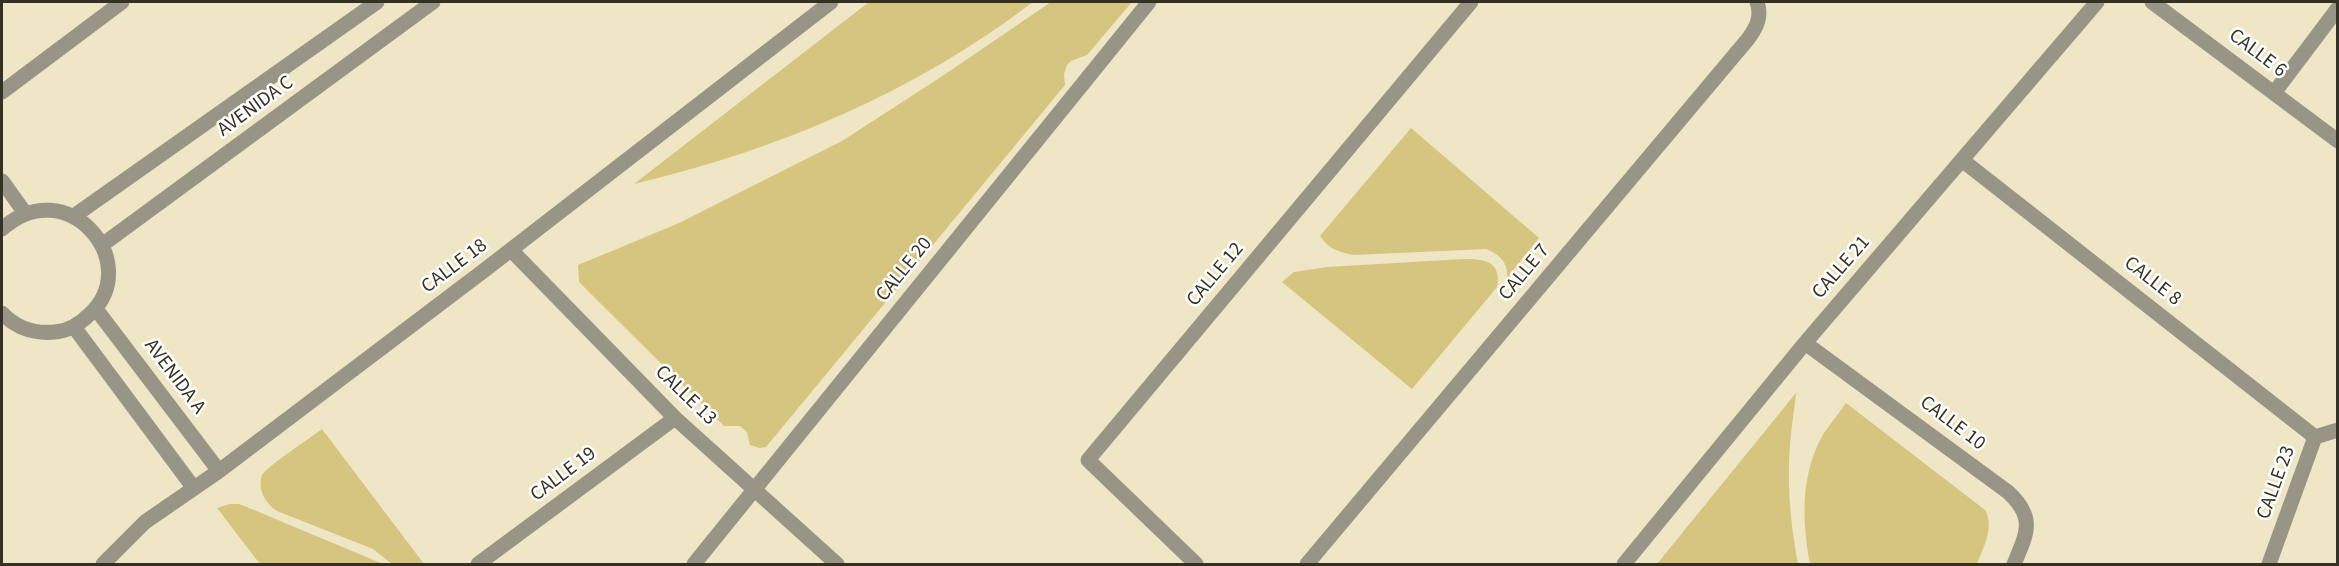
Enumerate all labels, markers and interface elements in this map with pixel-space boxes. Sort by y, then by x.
street label: CALLE 6 [2223,24,2291,84]
street label: AVENIDA C [213,71,299,143]
street label: CALLE 21 [1808,231,1876,305]
street label: CALLE 20 [872,233,938,307]
street label: CALLE 18 [417,235,493,299]
street label: CALLE 12 [1182,238,1250,312]
street label: CALLE 7 [1495,240,1555,306]
street label: CALLE 8 [2119,252,2185,312]
street label: AVENIDA A [138,335,210,419]
street label: CALLE 13 [649,361,721,431]
street label: CALLE 10 [1914,392,1990,456]
street label: CALLE 19 [526,443,602,507]
street label: CALLE 23 [2253,443,2301,523]

